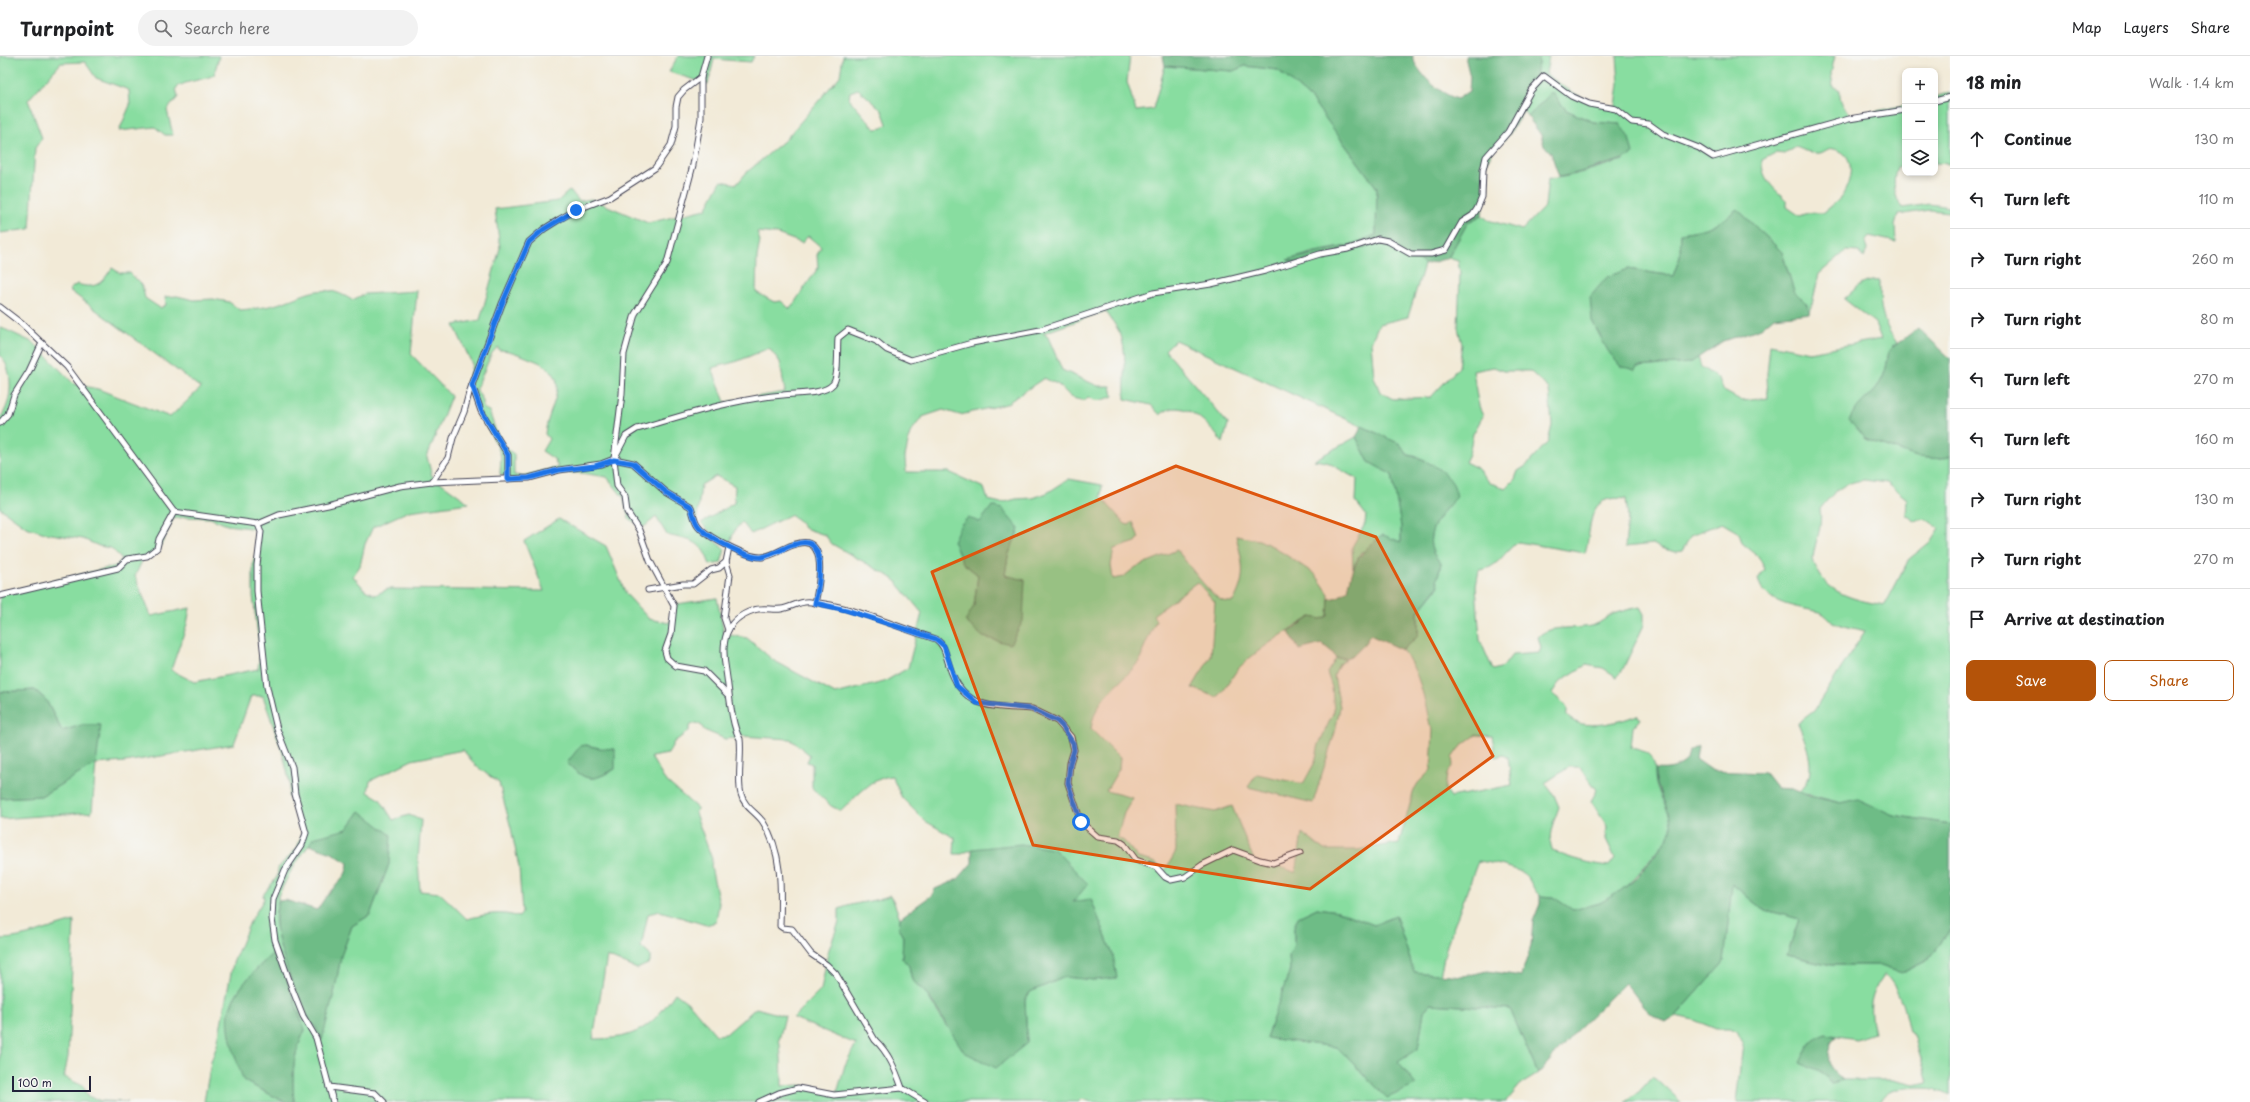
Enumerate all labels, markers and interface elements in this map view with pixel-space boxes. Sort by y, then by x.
search box [138,10,418,46]
text: Turnpoint [20,14,114,42]
text: Search here [184,16,270,39]
icon: search [152,17,174,39]
text: Map [2072,17,2102,38]
text: Layers [2124,17,2169,38]
text: Share [2191,17,2230,38]
map controls [1902,68,1938,176]
button: + [1902,68,1938,104]
text: 18 min [1966,69,2022,95]
text: Walk · 1.4 km [2149,73,2234,92]
button: − [1902,104,1938,140]
text: Continue [2004,127,2072,150]
icon: ahead [1966,128,1988,150]
text: 130 m [2195,129,2234,148]
button: layers [1902,140,1938,176]
text: Turn left [2004,187,2070,210]
icon: left [1966,188,1988,210]
text: 110 m [2199,189,2234,208]
route end [567,201,585,219]
text: Turn right [2004,247,2081,270]
icon: right [1966,248,1988,270]
text: 260 m [2192,249,2234,268]
text: Turn right [2004,307,2081,330]
icon: right [1966,308,1988,330]
text: 80 m [2200,309,2234,328]
text: Turn left [2004,367,2070,390]
icon: left [1966,368,1988,390]
text: 270 m [2193,369,2234,388]
text: Turn left [2004,427,2070,450]
icon: left [1966,428,1988,450]
text: 160 m [2195,429,2234,448]
text: Turn right [2004,487,2081,510]
icon: right [1966,488,1988,510]
text: 130 m [2195,489,2234,508]
text: Turn right [2004,547,2081,570]
icon: right [1966,548,1988,570]
text: 270 m [2193,549,2234,568]
text: Arrive at destination [2004,607,2165,630]
icon: arrive [1966,608,1988,630]
button: Save [1966,660,2096,701]
button: Share [2104,660,2234,701]
route start [1072,813,1090,831]
scale bar [12,1074,91,1093]
text: 100 m [18,1074,52,1091]

